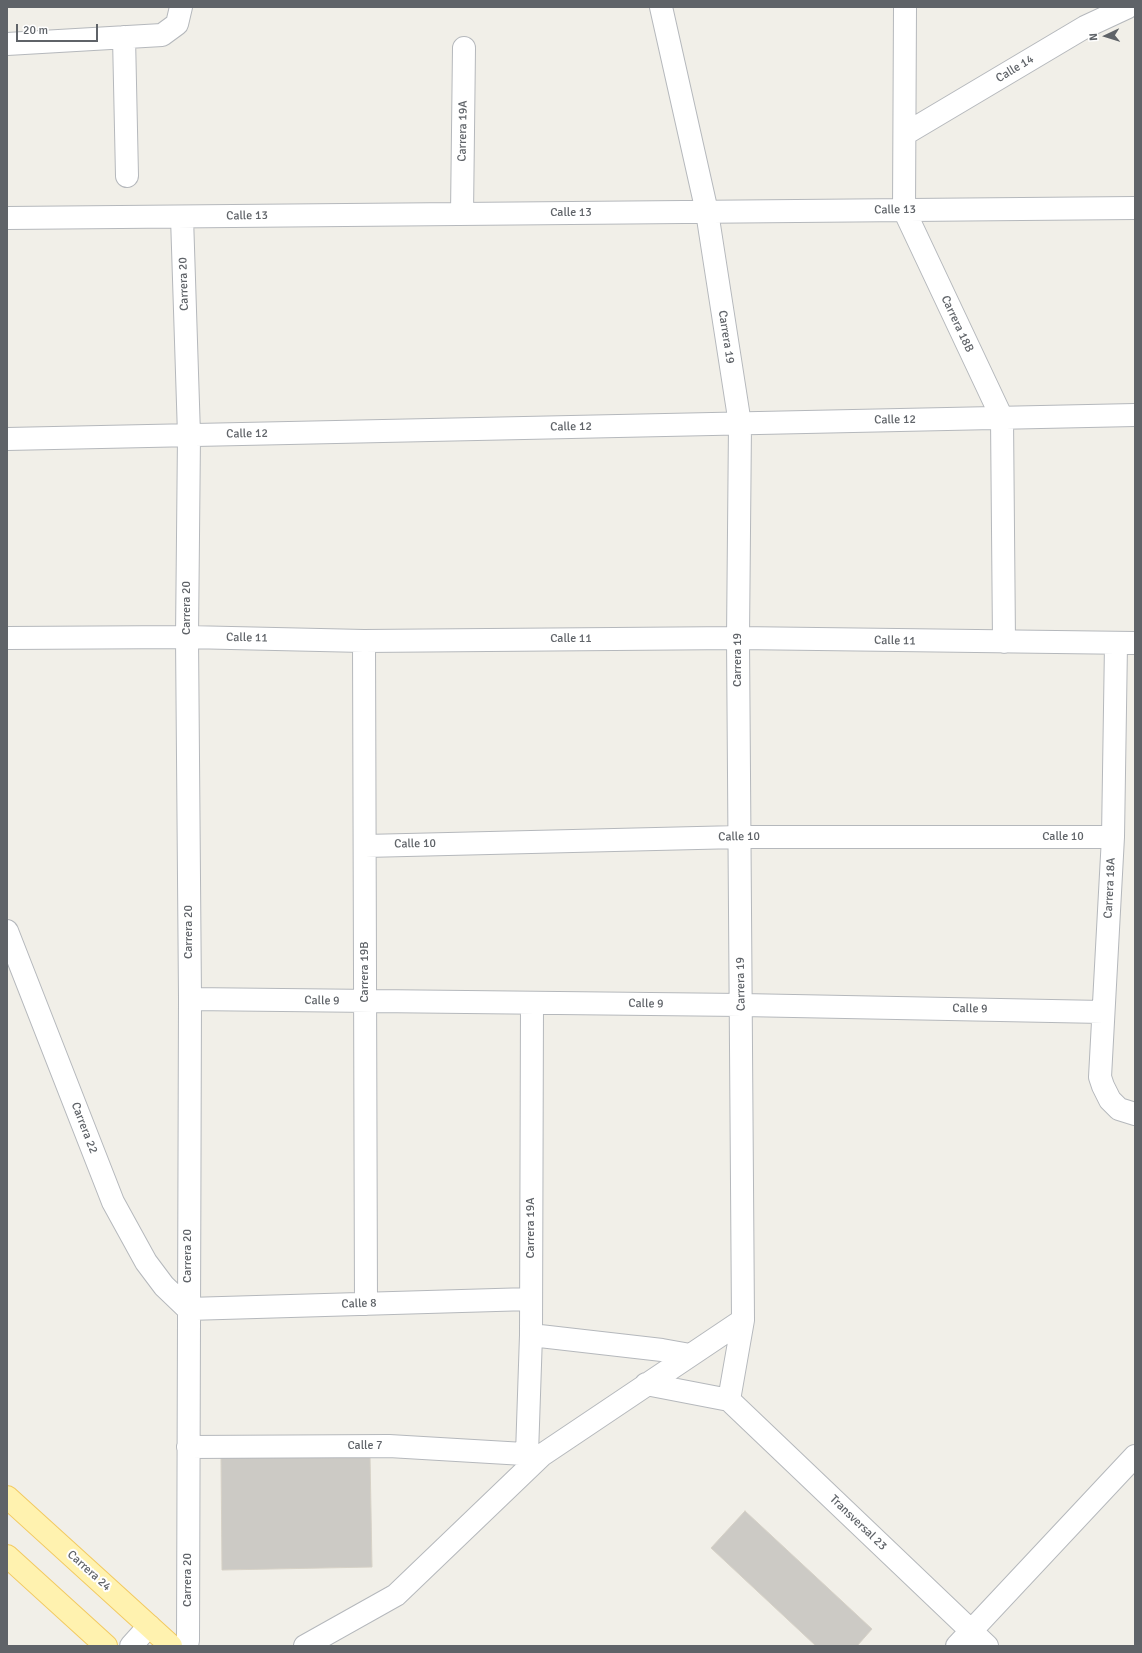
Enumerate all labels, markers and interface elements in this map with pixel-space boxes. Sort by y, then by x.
scale bar [18,16,100,42]
north arrow [1086,16,1126,56]
text: 20 m [23,23,48,38]
text: N [1087,33,1100,41]
street label: Calle 14 [993,52,1037,86]
street label: Carrera 19A [455,100,471,162]
street label: Calle 13 [874,202,916,218]
street label: Calle 13 [550,206,592,220]
street label: Calle 13 [226,208,268,224]
street label: Carrera 20 [176,257,192,311]
street label: Carrera 18B [938,293,976,355]
street label: Carrera 19 [715,309,737,365]
street label: Calle 12 [874,412,916,428]
street label: Calle 12 [550,419,592,435]
street label: Calle 12 [226,426,268,442]
street label: Carrera 20 [180,581,194,635]
street label: Calle 11 [226,630,268,646]
street label: Calle 11 [550,632,592,646]
street label: Carrera 19 [731,633,745,687]
street label: Calle 11 [874,633,916,649]
street label: Calle 10 [718,829,760,845]
street label: Calle 10 [1042,830,1084,844]
street label: Calle 10 [394,836,436,852]
street label: Carrera 18A [1101,857,1119,919]
street label: Carrera 20 [182,905,196,959]
street label: Carrera 19B [358,941,372,1003]
street label: Carrera 19 [733,957,749,1011]
street label: Calle 9 [304,993,340,1009]
street label: Calle 9 [628,996,664,1012]
street label: Calle 9 [952,1001,988,1017]
street label: Carrera 22 [68,1100,100,1156]
street label: Carrera 19A [524,1197,538,1259]
street label: Carrera 20 [181,1229,195,1283]
street label: Calle 8 [341,1296,377,1312]
street label: Calle 7 [347,1439,383,1453]
street label: Transversal 23 [826,1492,890,1554]
street label: Carrera 24 [64,1548,114,1594]
street label: Carrera 20 [181,1553,195,1607]

